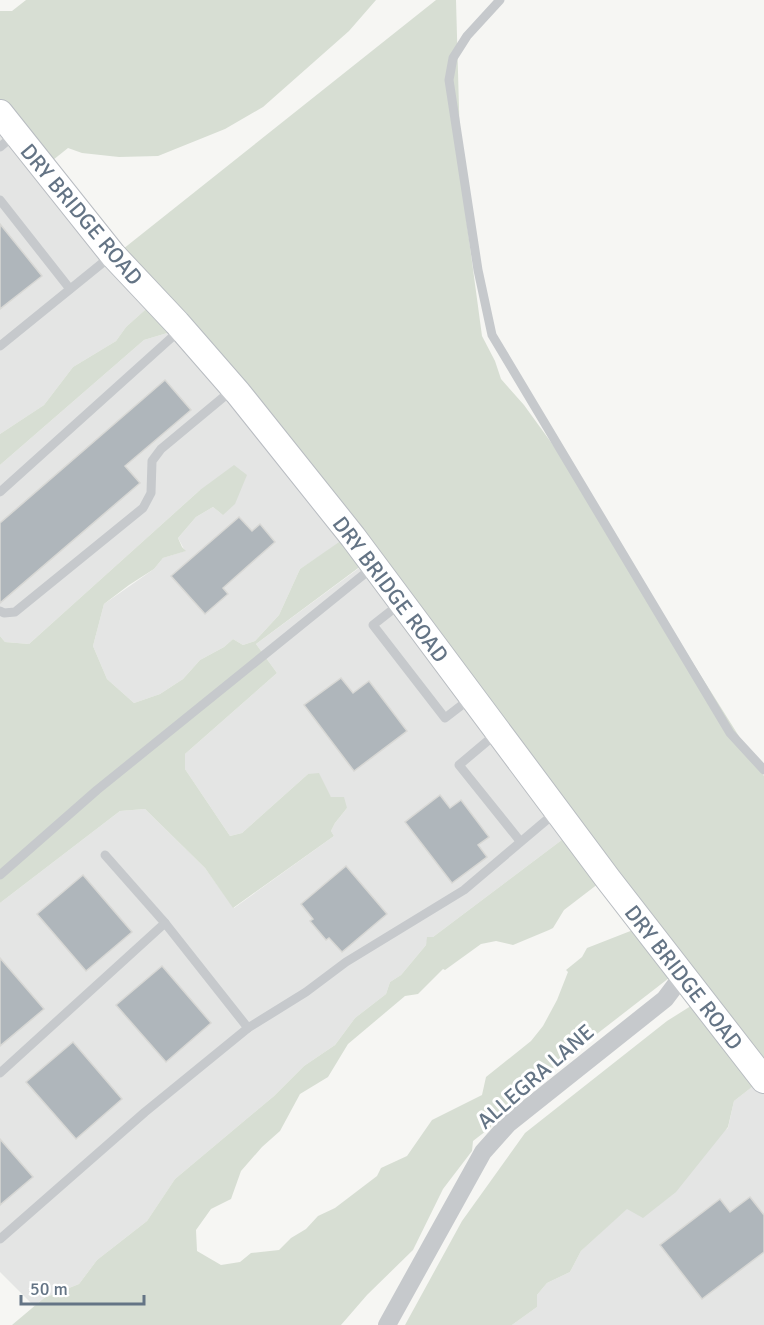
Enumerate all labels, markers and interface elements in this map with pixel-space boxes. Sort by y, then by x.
street label: DRY BRIDGE ROAD [15,138,149,291]
street label: DRY BRIDGE ROAD [327,511,454,668]
street label: DRY BRIDGE ROAD [619,900,749,1055]
street label: ALLEGRA LANE [471,1018,599,1134]
scale bar [21,1268,144,1306]
text: 50 m [30,1278,68,1300]

